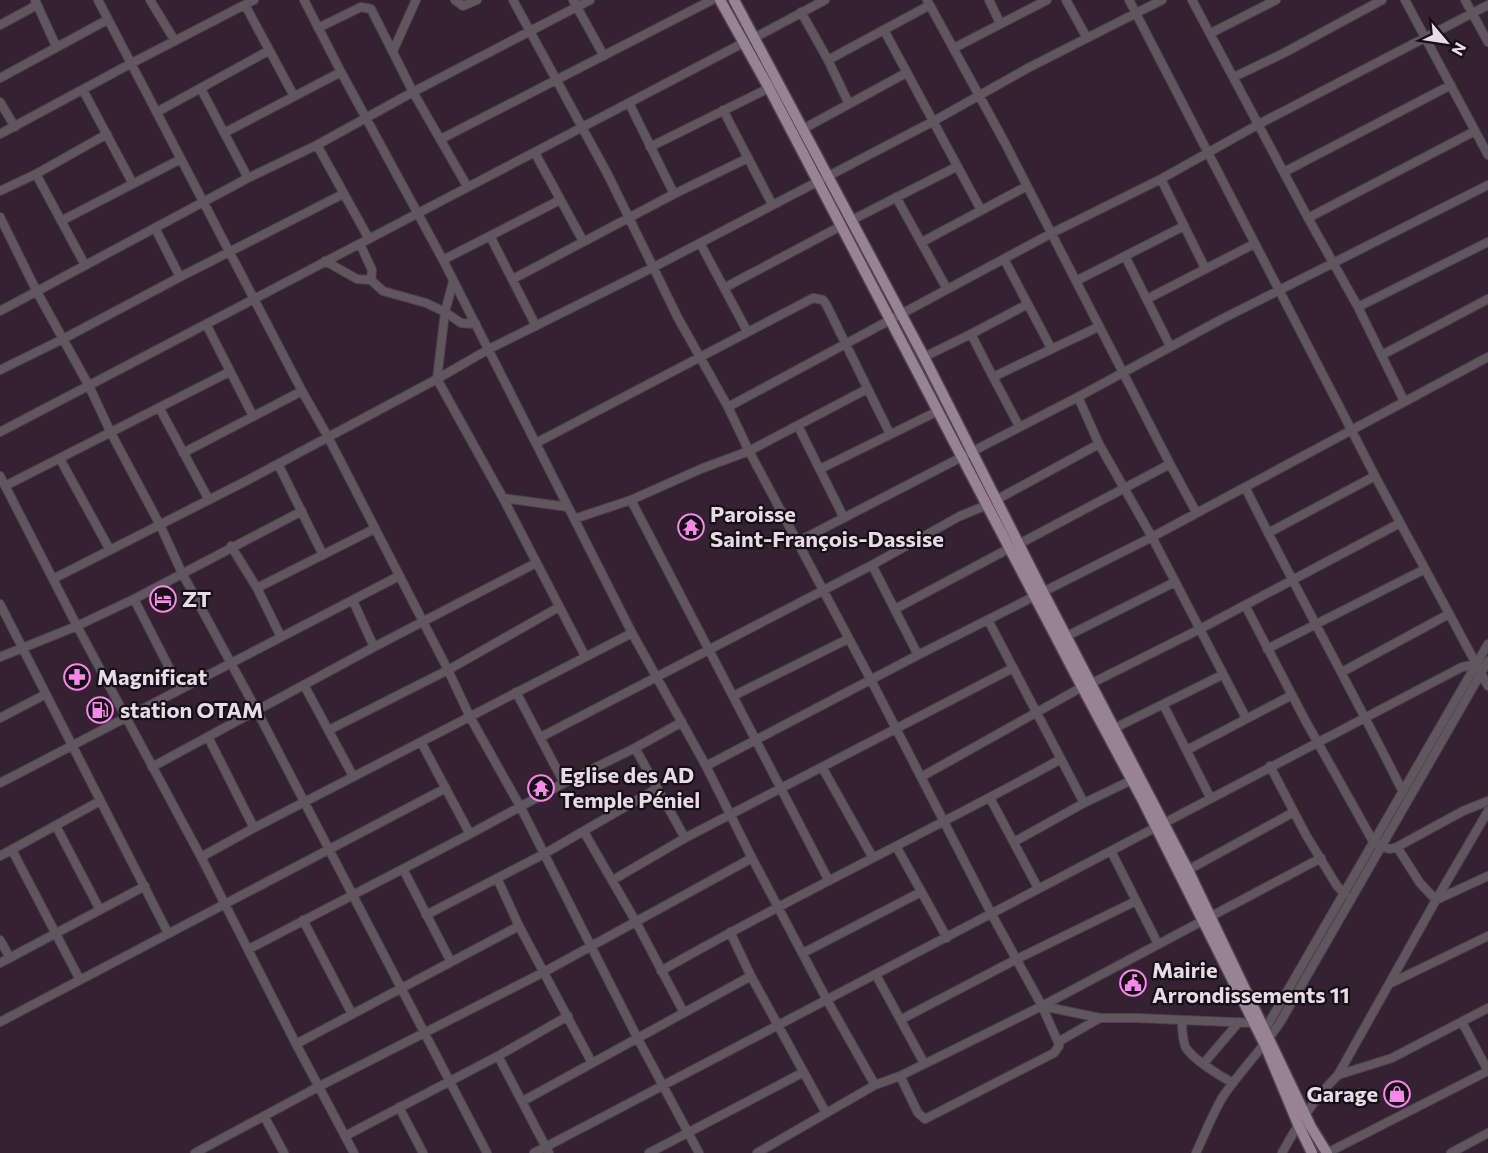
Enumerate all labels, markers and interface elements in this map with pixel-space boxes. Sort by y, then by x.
north arrow [1416,12,1476,72]
text: N [1448,40,1471,59]
place label: Paroisse Saint-François-Dassise [710,500,944,552]
temple icon: Paroisse Saint-François-Dassise [676,512,706,542]
hotel icon: ZT [148,584,178,614]
place label: ZT [182,585,211,612]
pharmacy icon: Magnificat [62,662,92,692]
place label: Magnificat [97,663,207,690]
fuel station icon: station OTAM [85,695,115,725]
place label: station OTAM [120,696,263,723]
place label: Eglise des AD Temple Péniel [560,761,700,813]
temple icon: Eglise des AD Temple Péniel [526,773,556,803]
place label: Mairie Arrondissements 11 [1152,956,1350,1008]
public building icon: Mairie Arrondissements 11 [1118,968,1148,998]
shop icon: Garage [1382,1079,1412,1109]
place label: Garage [1306,1080,1378,1107]

